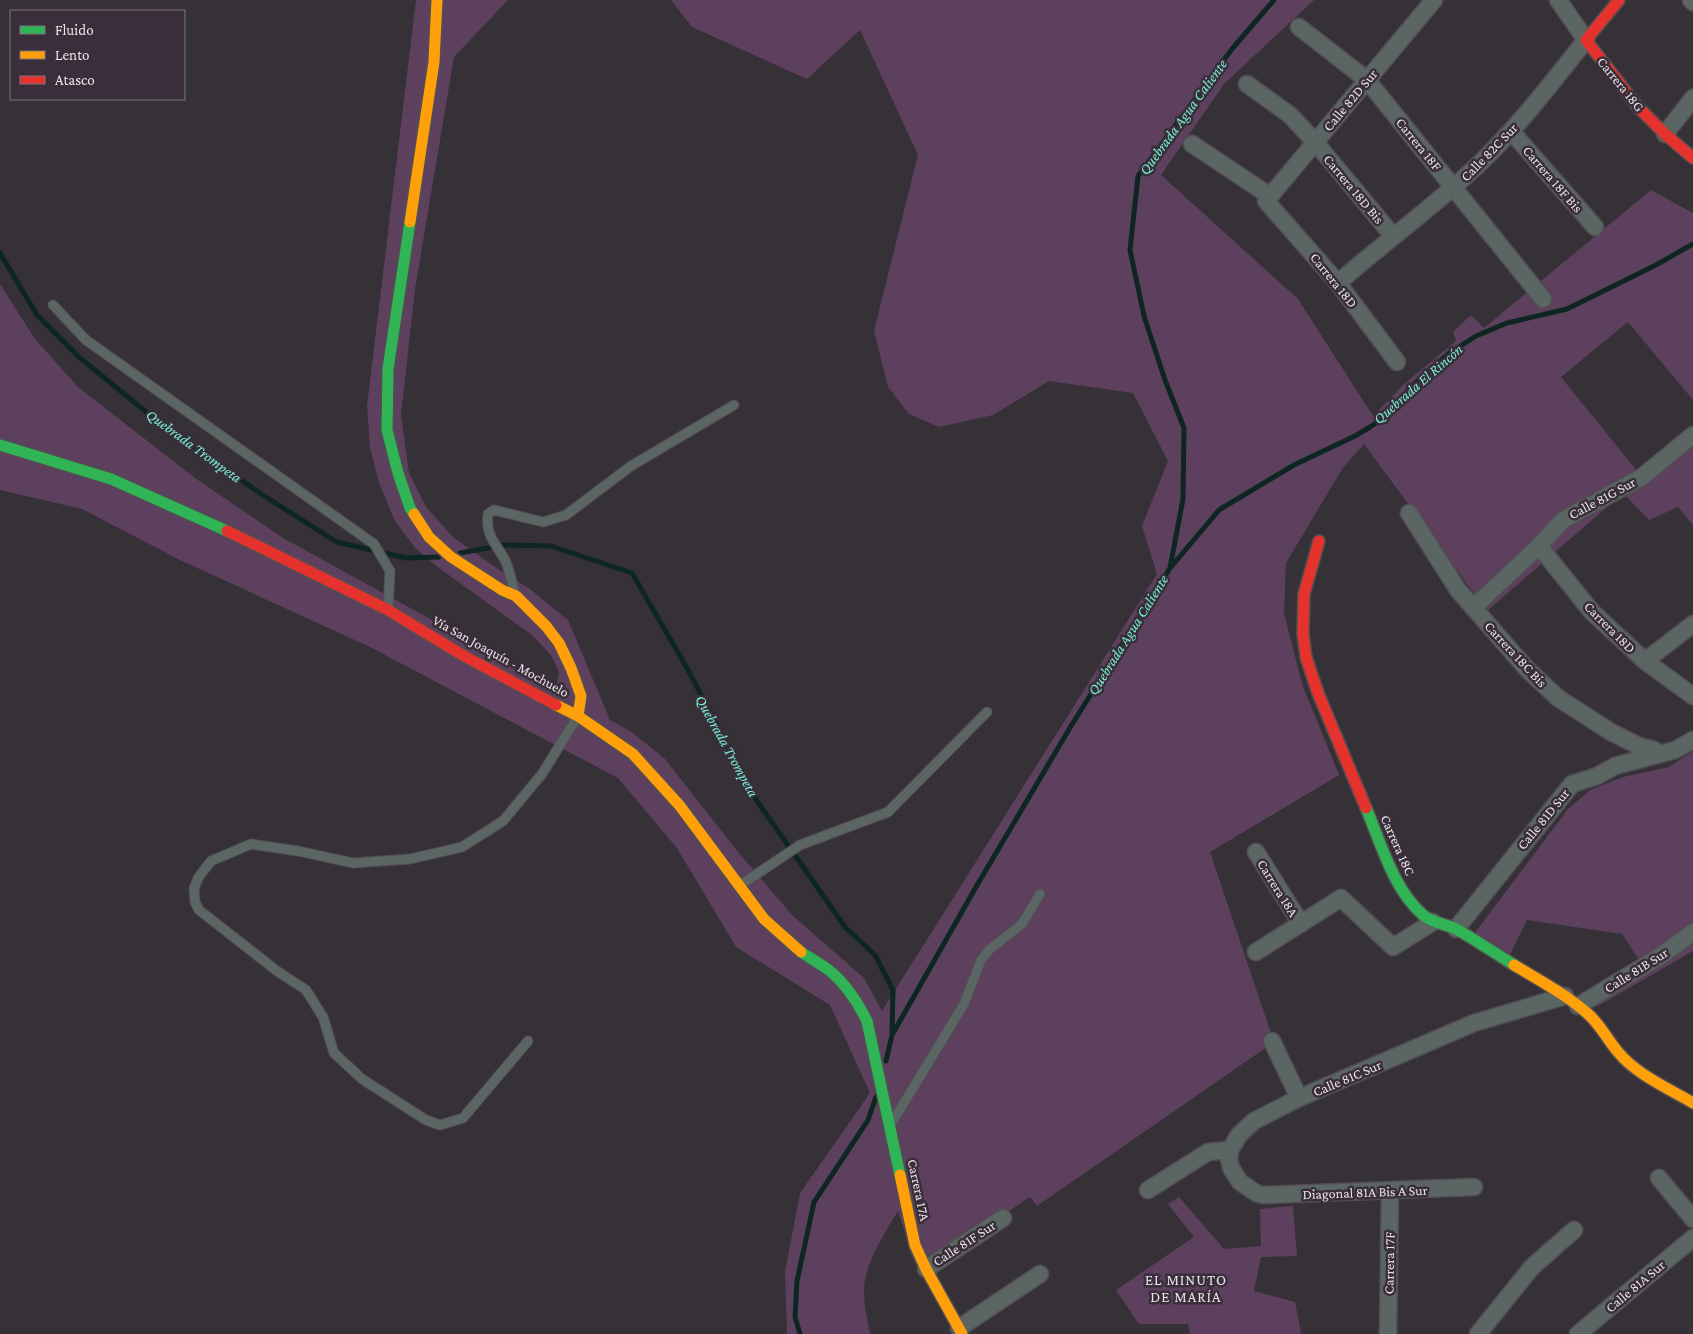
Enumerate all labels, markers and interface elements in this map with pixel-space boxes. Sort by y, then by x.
legend [10,10,185,100]
text: Fluido [55,22,94,38]
text: Lento [55,47,89,63]
street label: Carrera 18G [1594,54,1648,115]
water label: Quebrada Agua Caliente [1136,56,1231,178]
street label: Calle 82D Sur [1319,66,1381,134]
text: Atasco [55,72,95,88]
street label: Carrera 18F [1393,114,1445,174]
street label: Calle 82C Sur [1457,120,1521,184]
street label: Carrera 18F Bis [1520,142,1586,216]
street label: Carrera 18D Bis [1320,151,1388,227]
street label: Carrera 18D [1307,249,1361,311]
water label: Quebrada El Rincón [1370,341,1466,427]
water label: Quebrada Trompeta [143,406,245,487]
street label: Calle 81G Sur [1566,474,1638,522]
water label: Quebrada Agua Caliente [1085,572,1172,698]
street label: Carrera 18D [1581,598,1639,656]
street label: Vía San Joaquín - Mochuelo [430,612,572,700]
street label: Carrera 18C Bis [1481,618,1551,690]
water label: Quebrada Trompeta [692,692,762,800]
street label: Calle 81D Sur [1514,785,1572,853]
street label: Carrera 18C [1378,812,1418,878]
street label: Carrera 18A [1254,856,1302,920]
street label: Calle 81B Sur [1601,944,1671,996]
street label: Calle 81C Sur [1310,1056,1384,1100]
street label: Carrera 17A [905,1158,933,1222]
street label: Diagonal 81A Bis A Sur [1302,1182,1428,1202]
street label: Calle 81F Sur [930,1217,998,1269]
street label: Carrera 17F [1380,1232,1398,1294]
street label: Calle 81A Sur [1602,1257,1668,1315]
district label: EL MINUTO DE MARÍA [1145,1272,1227,1305]

